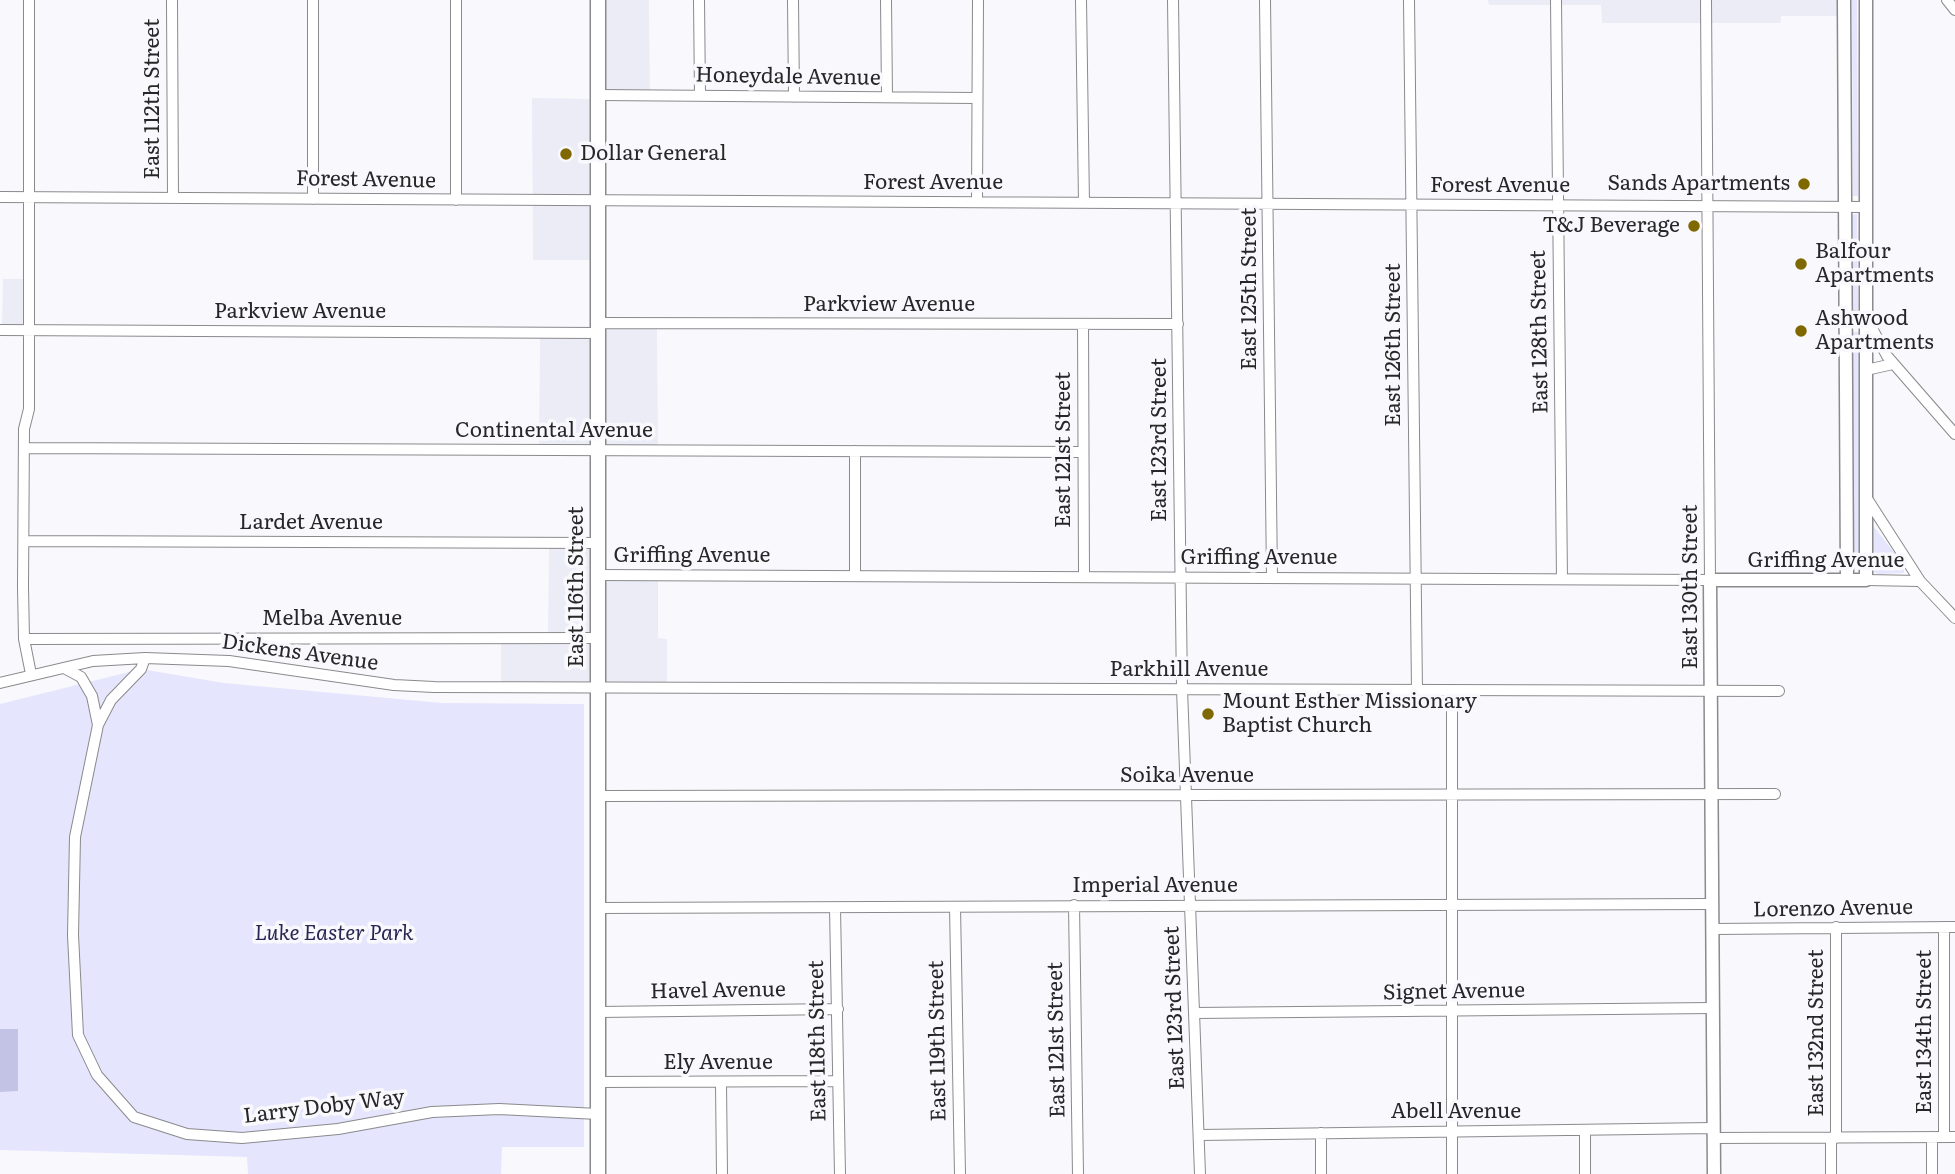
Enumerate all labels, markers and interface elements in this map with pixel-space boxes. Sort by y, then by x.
street label: East 112th Street [140,19,166,179]
street label: Honeydale Avenue [695,63,881,91]
place label: Dollar General [580,141,727,167]
marker: Dollar General [558,146,574,162]
street label: Forest Avenue [296,166,436,194]
street label: Forest Avenue [863,170,1003,196]
place label: Sands Apartments [1607,171,1790,197]
street label: Forest Avenue [1430,173,1570,199]
marker: Sands Apartments [1796,176,1812,192]
street label: East 125th Street [1237,208,1263,370]
place label: T&J Beverage [1542,213,1680,239]
marker: T&J Beverage [1686,218,1702,234]
place label: Balfour Apartments [1815,239,1934,289]
street label: East 128th Street [1526,250,1554,414]
marker: Balfour Apartments [1793,256,1809,272]
street label: East 126th Street [1381,263,1407,427]
street label: Parkview Avenue [803,292,975,318]
street label: Parkview Avenue [214,299,386,325]
place label: Ashwood Apartments [1815,306,1934,356]
marker: Ashwood Apartments [1793,323,1809,339]
street label: East 123rd Street [1147,358,1173,522]
street label: East 121st Street [1051,372,1077,528]
street label: Continental Avenue [455,418,653,444]
street label: East 130th Street [1678,504,1704,670]
street label: East 116th Street [564,506,590,668]
street label: Lardet Avenue [239,510,383,536]
street label: Griffing Avenue [614,543,770,569]
street label: Griffing Avenue [1181,545,1337,571]
street label: Griffing Avenue [1748,548,1904,574]
street label: Melba Avenue [262,606,402,632]
street label: Dickens Avenue [220,630,380,676]
street label: Parkhill Avenue [1110,657,1268,683]
place label: Mount Esther Missionary Baptist Church [1222,689,1477,739]
marker: Mount Esther Missionary Baptist Church [1200,706,1216,722]
street label: Soika Avenue [1120,763,1254,789]
street label: Imperial Avenue [1072,873,1238,899]
street label: Lorenzo Avenue [1753,895,1913,923]
park label: Luke Easter Park [254,921,414,947]
street label: East 123rd Street [1160,926,1190,1090]
street label: East 132nd Street [1804,949,1830,1117]
street label: East 134th Street [1912,950,1938,1114]
street label: East 118th Street [804,960,832,1122]
street label: East 119th Street [924,960,952,1122]
street label: East 121st Street [1043,962,1071,1118]
street label: Havel Avenue [650,977,786,1005]
street label: Signet Avenue [1383,978,1525,1006]
street label: Ely Avenue [663,1050,773,1076]
street label: Larry Doby Way [242,1085,406,1129]
street label: Abell Avenue [1391,1099,1521,1125]

